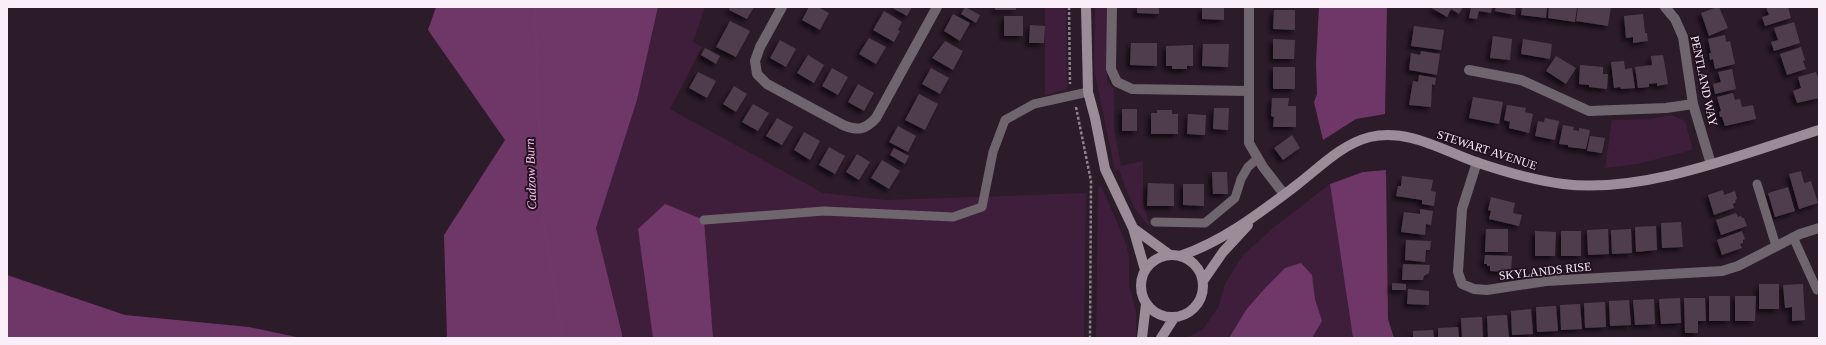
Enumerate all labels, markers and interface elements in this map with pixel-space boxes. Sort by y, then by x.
street label: PENTLAND WAY [1688,34,1721,128]
street label: STEWART AVENUE [1435,127,1539,173]
water label: Cadzow Burn [522,138,539,210]
street label: SKYLANDS RISE [1498,259,1592,283]

